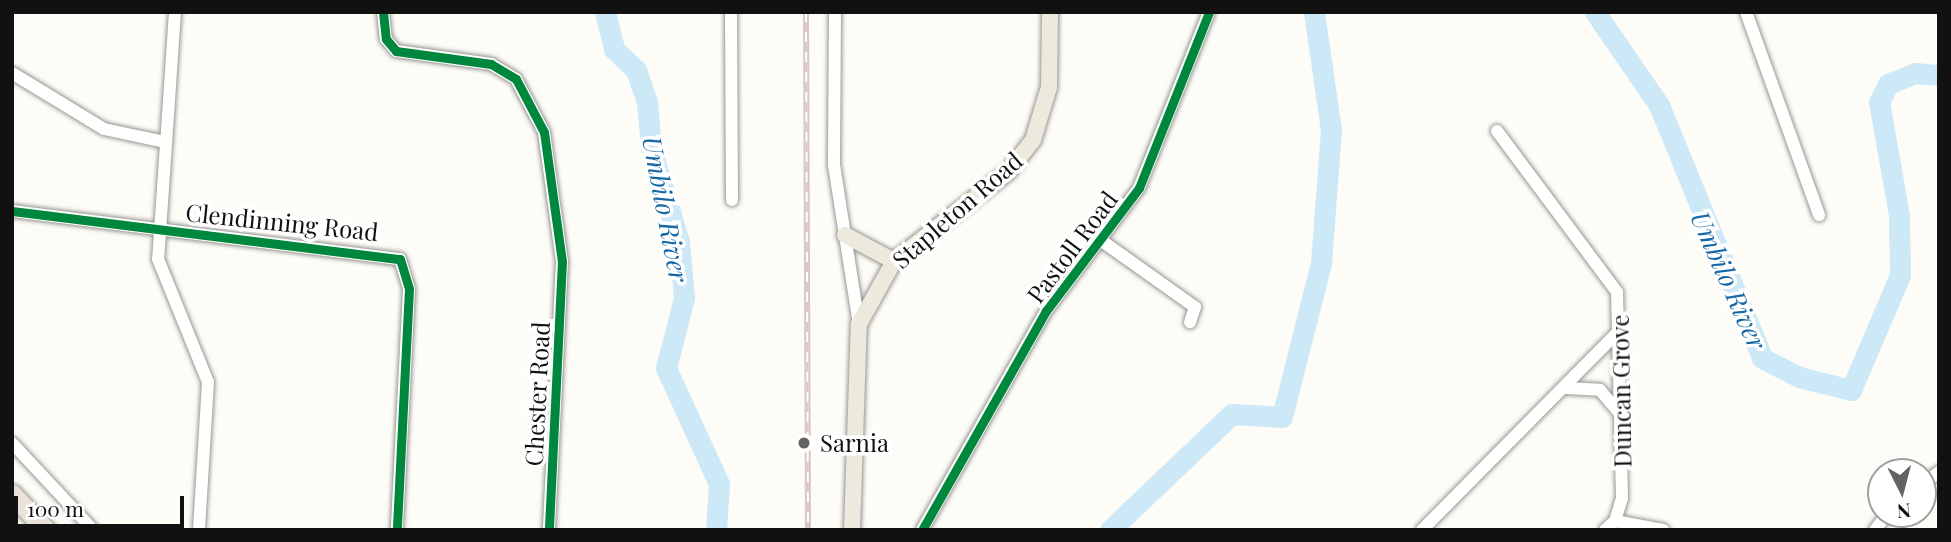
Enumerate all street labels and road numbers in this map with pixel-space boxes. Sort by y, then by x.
street label: Stapleton Road [886,146,1028,274]
street label: Pastoll Road [1021,186,1123,308]
street label: Clendinning Road [184,198,380,246]
street label: Duncan Grove [1605,314,1637,468]
street label: Chester Road [519,321,555,467]

